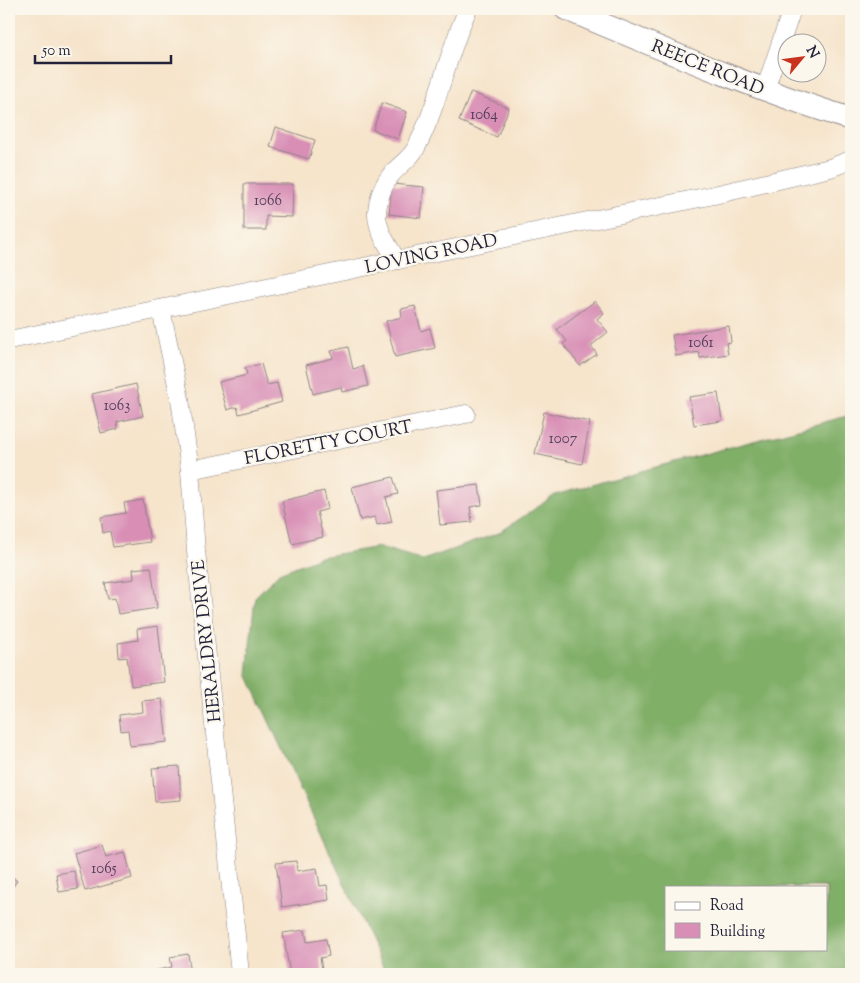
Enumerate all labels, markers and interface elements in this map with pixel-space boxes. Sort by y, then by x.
scale bar [35,32,171,64]
north arrow [778,32,828,82]
street label: REECE ROAD [647,34,768,103]
text: 50 m [41,41,71,62]
text: N [800,43,823,62]
house number: 1064 [470,105,498,126]
house number: 1066 [254,191,282,212]
street label: LOVING ROAD [363,228,500,282]
house number: 1061 [688,333,714,354]
house number: 1063 [104,396,130,417]
street label: FLORETTY COURT [242,415,415,473]
house number: 1007 [549,429,578,450]
street label: HERALDRY DRIVE [187,558,229,723]
house number: 1065 [91,859,117,880]
legend [665,886,828,950]
text: Road [710,896,744,917]
text: Building [710,922,765,943]

